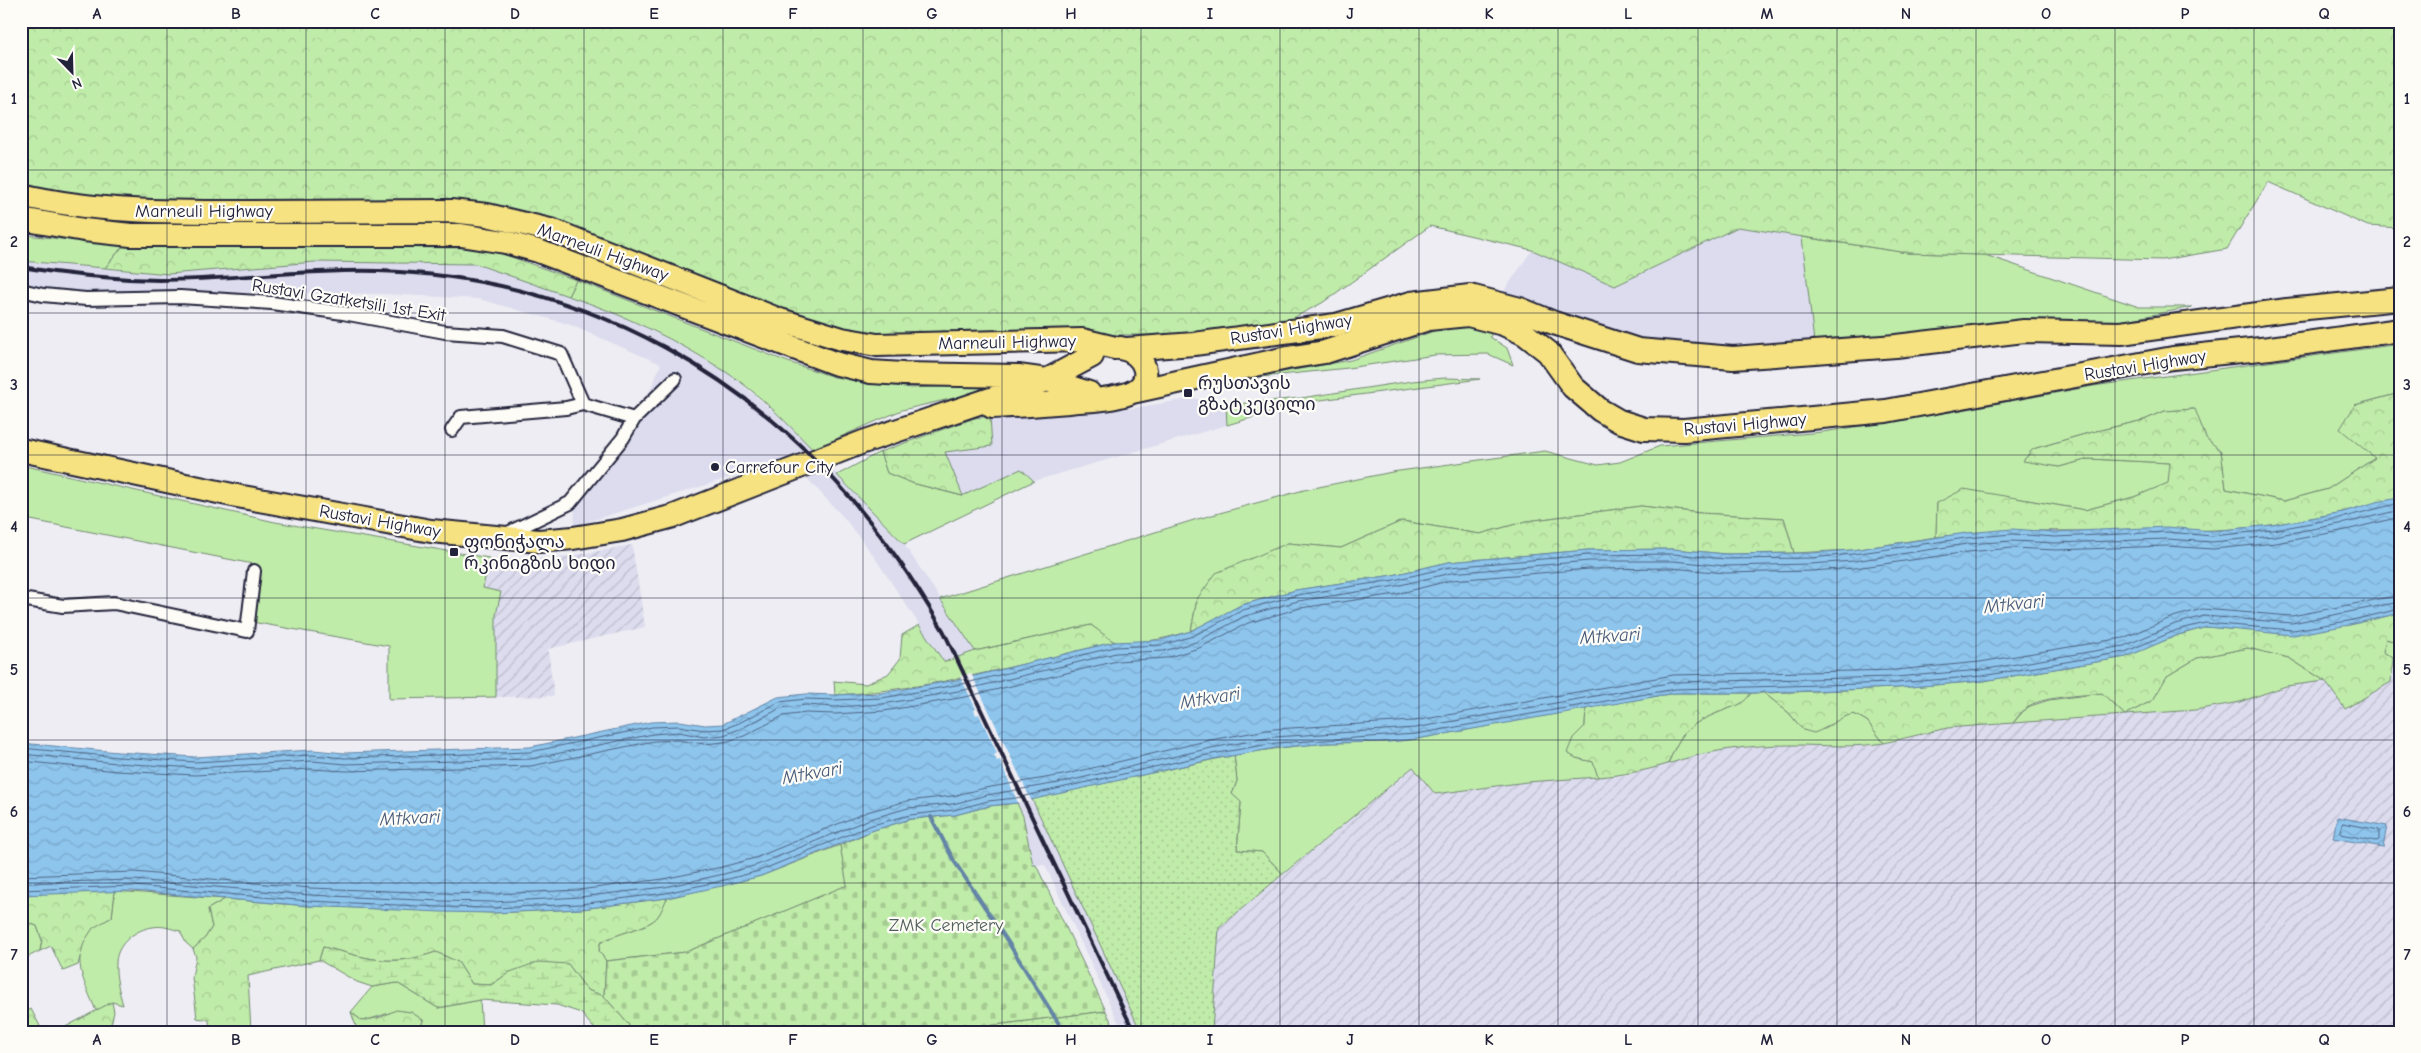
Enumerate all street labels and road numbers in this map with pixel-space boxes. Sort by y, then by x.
street label: Marneuli Highway [135,201,274,222]
street label: Marneuli Highway [534,219,672,286]
street label: Rustavi Gzatketsili 1st Exit [250,275,448,326]
street label: Rustavi Highway [1229,309,1354,349]
street label: Marneuli Highway [938,331,1077,354]
street label: Rustavi Highway [2083,345,2208,385]
street label: Rustavi Highway [1683,409,1808,440]
street label: Rustavi Highway [318,500,443,543]

